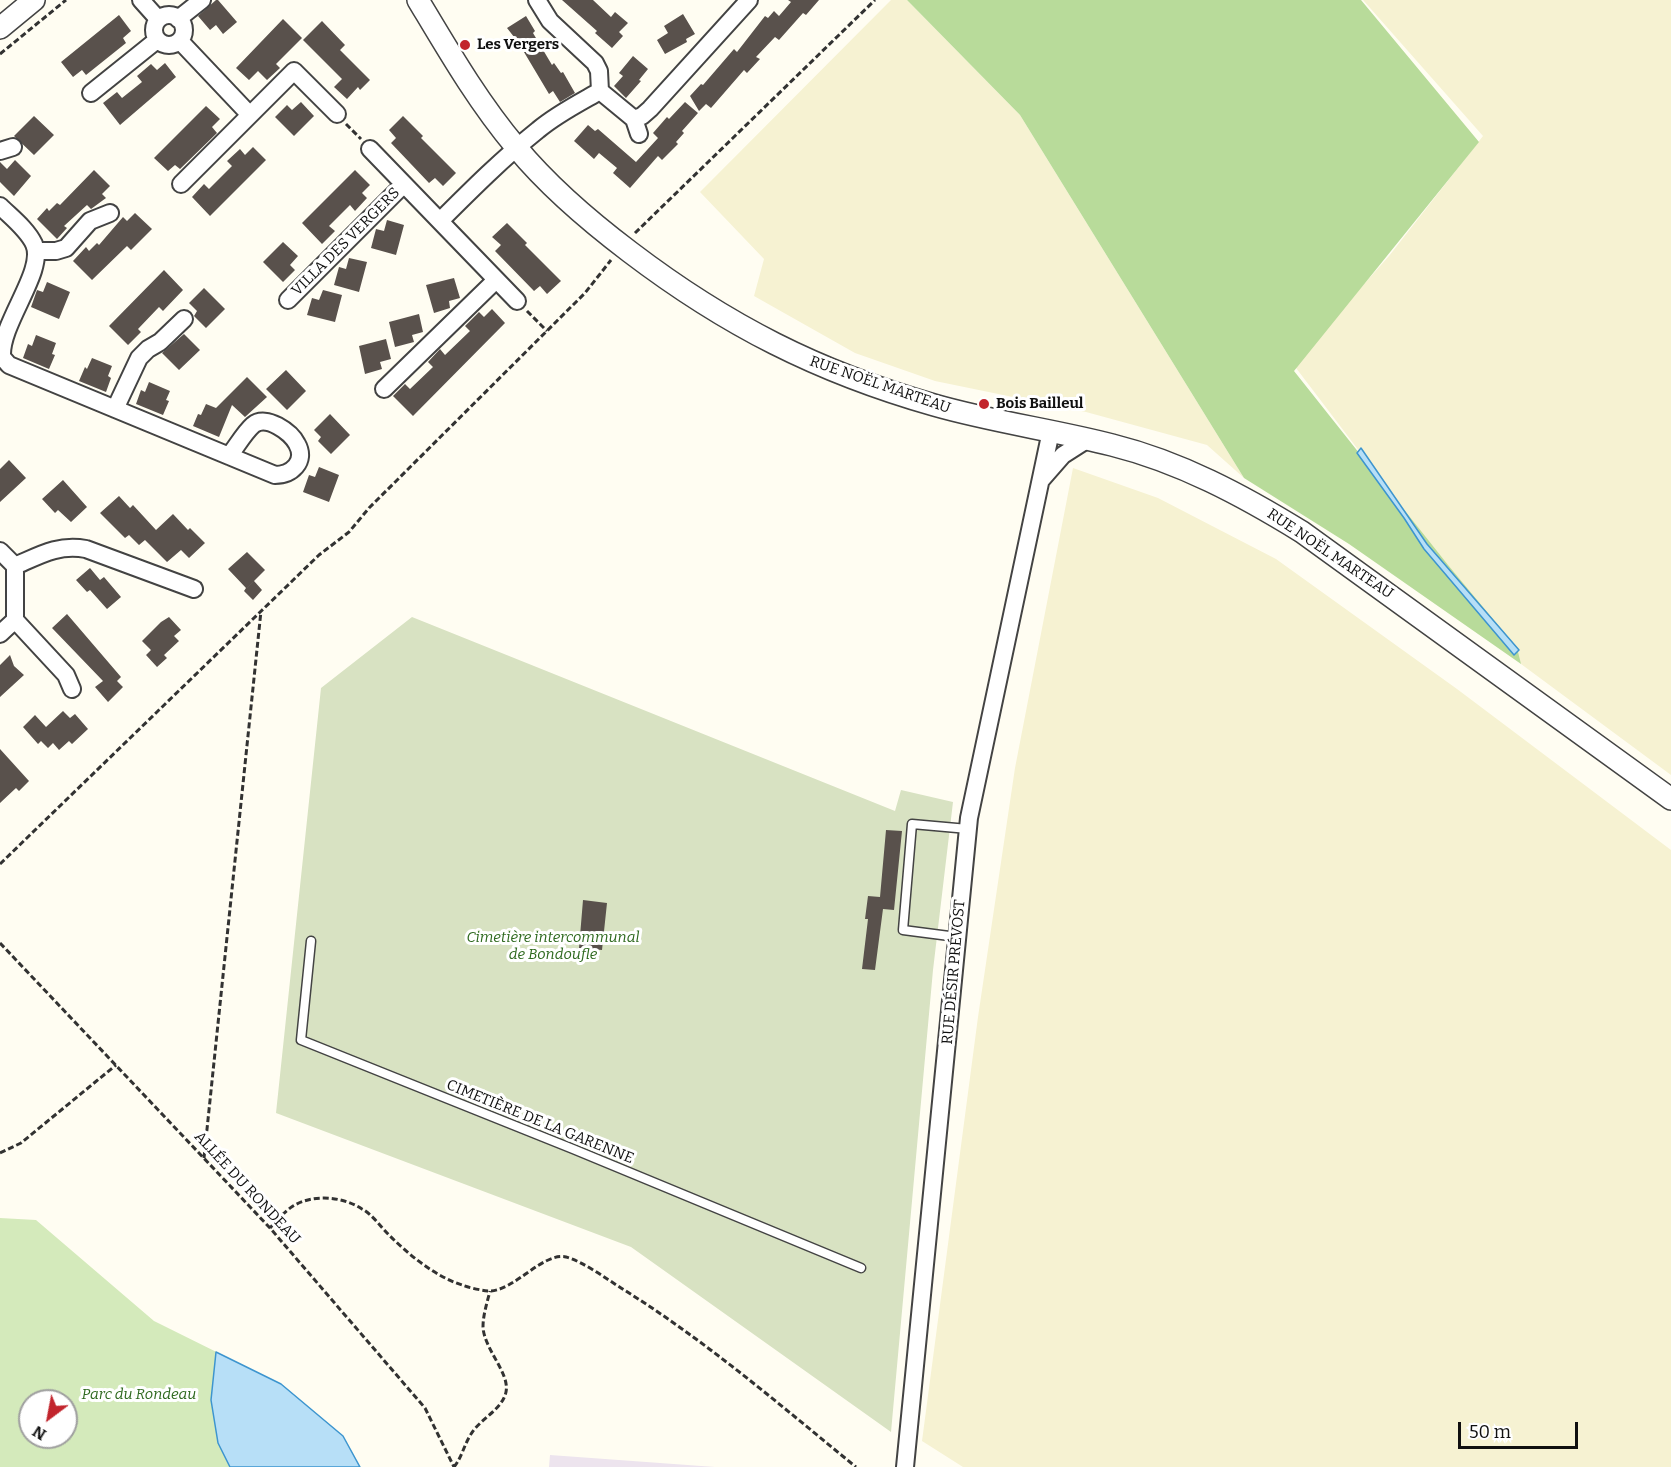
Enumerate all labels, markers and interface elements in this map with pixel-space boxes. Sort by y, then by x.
place label: Les Vergers [477,36,559,54]
marker: Les Vergers [458,38,472,52]
street label: VILLA DES VERGERS [288,184,404,300]
street label: RUE NOËL MARTEAU [807,352,953,418]
place label: Bois Bailleul [996,395,1084,413]
marker: Bois Bailleul [977,397,991,411]
street label: RUE NOËL MARTEAU [1264,505,1396,603]
street label: RUE DÉSIR PRÉVOST [939,899,969,1045]
park label: Cimetière intercommunal de Bondoufle [466,929,640,964]
street label: CIMETIÈRE DE LA GARENNE [444,1076,636,1168]
street label: ALLÉE DU RONDEAU [190,1128,304,1248]
park label: Parc du Rondeau [82,1386,196,1404]
north arrow [18,1389,78,1449]
scale bar [1461,1410,1581,1448]
text: 50 m [1469,1421,1511,1443]
text: N [29,1422,50,1444]

